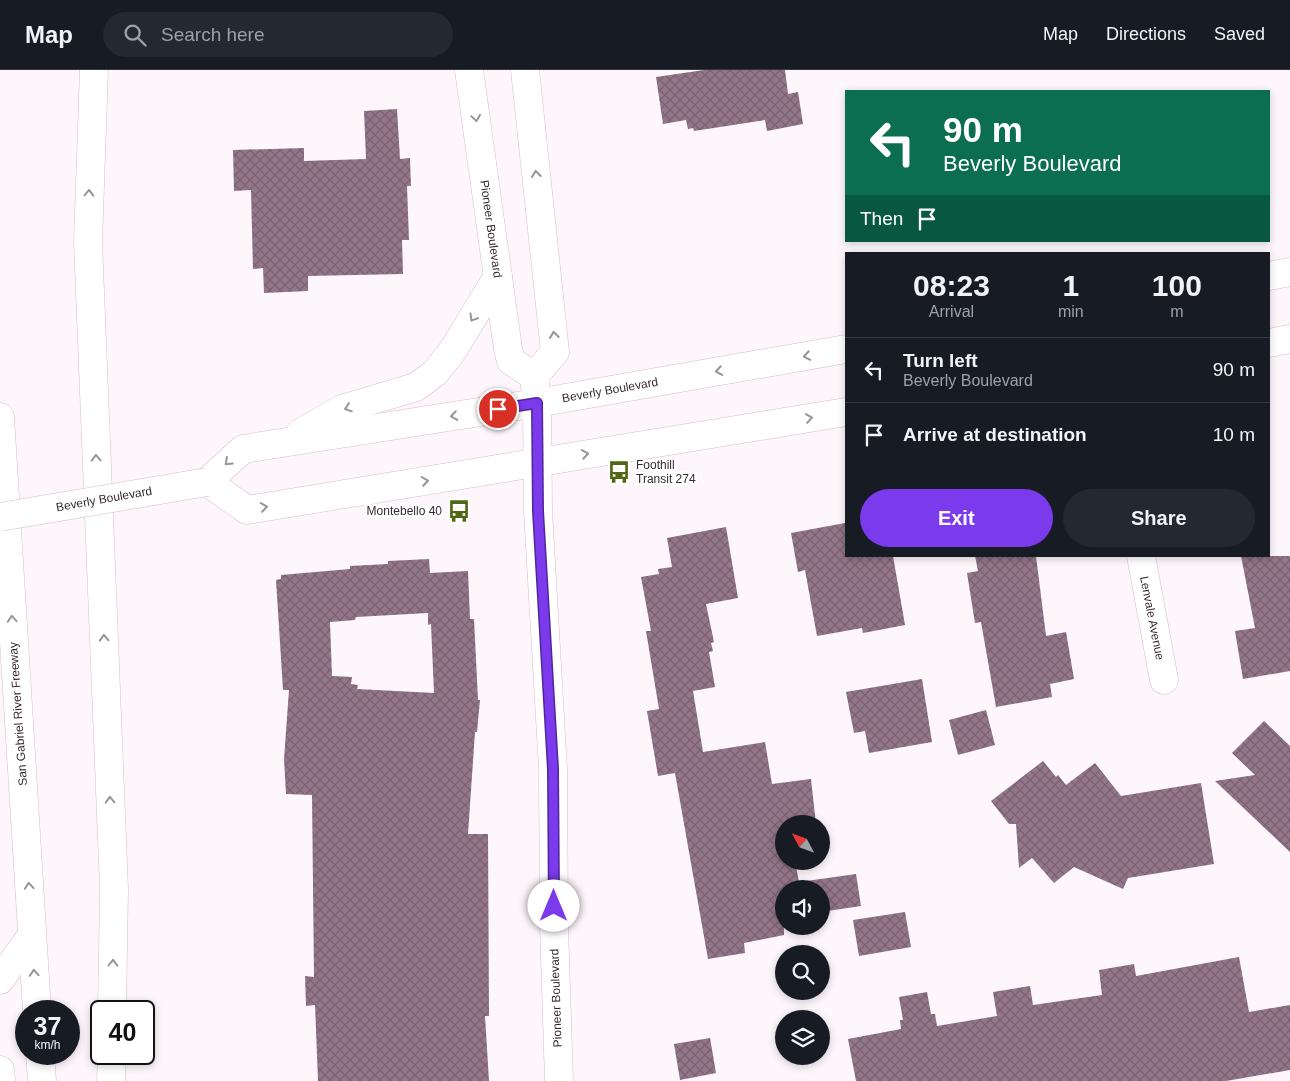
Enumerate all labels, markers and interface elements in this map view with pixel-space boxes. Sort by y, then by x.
search box [103,12,453,57]
text: Map [25,21,73,48]
icon: search [121,21,149,49]
text: Search here [161,24,265,45]
text: Map [1043,24,1078,44]
text: Directions [1106,24,1186,44]
text: Saved [1214,24,1265,44]
icon: left [860,110,925,175]
text: 90 m [943,110,1023,149]
one-way arrow [470,114,480,123]
text: Beverly Boulevard [943,151,1122,176]
one-way arrow [531,169,542,177]
street label: Pioneer Boulevard [477,179,505,279]
one-way arrow [84,189,95,197]
icon: arrive [913,205,941,233]
text: Then [860,208,903,229]
text: 08:23 [913,269,990,302]
text: 1 [1062,269,1079,302]
text: 100 [1152,269,1202,302]
text: Arrival [929,303,974,320]
text: min [1058,303,1084,320]
text: m [1170,303,1183,320]
one-way arrow [469,312,479,321]
one-way arrow [549,331,560,339]
one-way arrow [803,350,811,360]
text: Turn left [903,350,978,371]
icon: left [860,356,888,384]
text: 90 m [1213,359,1255,380]
one-way arrow [715,365,724,375]
text: Beverly Boulevard [903,372,1033,389]
street label: Beverly Boulevard [561,375,659,405]
pin [477,388,519,430]
icon: arrive [484,395,512,423]
one-way arrow [344,402,352,412]
one-way arrow [450,410,459,420]
one-way arrow [805,413,813,424]
icon: arrive [860,421,888,449]
text: Arrive at destination [903,424,1087,445]
text: 10 m [1213,424,1255,445]
one-way arrow [581,449,590,459]
one-way arrow [91,454,102,462]
one-way arrow [225,456,234,465]
place label: Foothill Transit 274 [636,458,696,486]
bus stop icon: Foothill Transit 274 [606,459,632,485]
one-way arrow [420,476,429,486]
street label: Beverly Boulevard [55,484,153,514]
button: Exit [860,489,1053,547]
button: Share [1063,489,1255,547]
bus stop icon: Montebello 40 [446,498,472,524]
one-way arrow [260,502,269,512]
place label: Montebello 40 [367,504,442,518]
street label: Lenvale Avenue [1137,575,1167,661]
one-way arrow [7,615,18,623]
one-way arrow [98,633,109,641]
street label: San Gabriel River Freeway [6,642,30,786]
one-way arrow [105,796,116,804]
north arrow [775,815,830,870]
map controls [775,815,830,1065]
position arrow [527,879,579,931]
button: sound [775,880,830,935]
one-way arrow [23,882,34,890]
button: search [775,945,830,1000]
street label: Pioneer Boulevard [547,948,565,1048]
one-way arrow [108,958,118,966]
one-way arrow [29,969,40,977]
speed limit sign: 40 [90,1000,155,1065]
button: layers [775,1010,830,1065]
text: 37 [34,1012,61,1040]
text: km/h [34,1038,61,1052]

